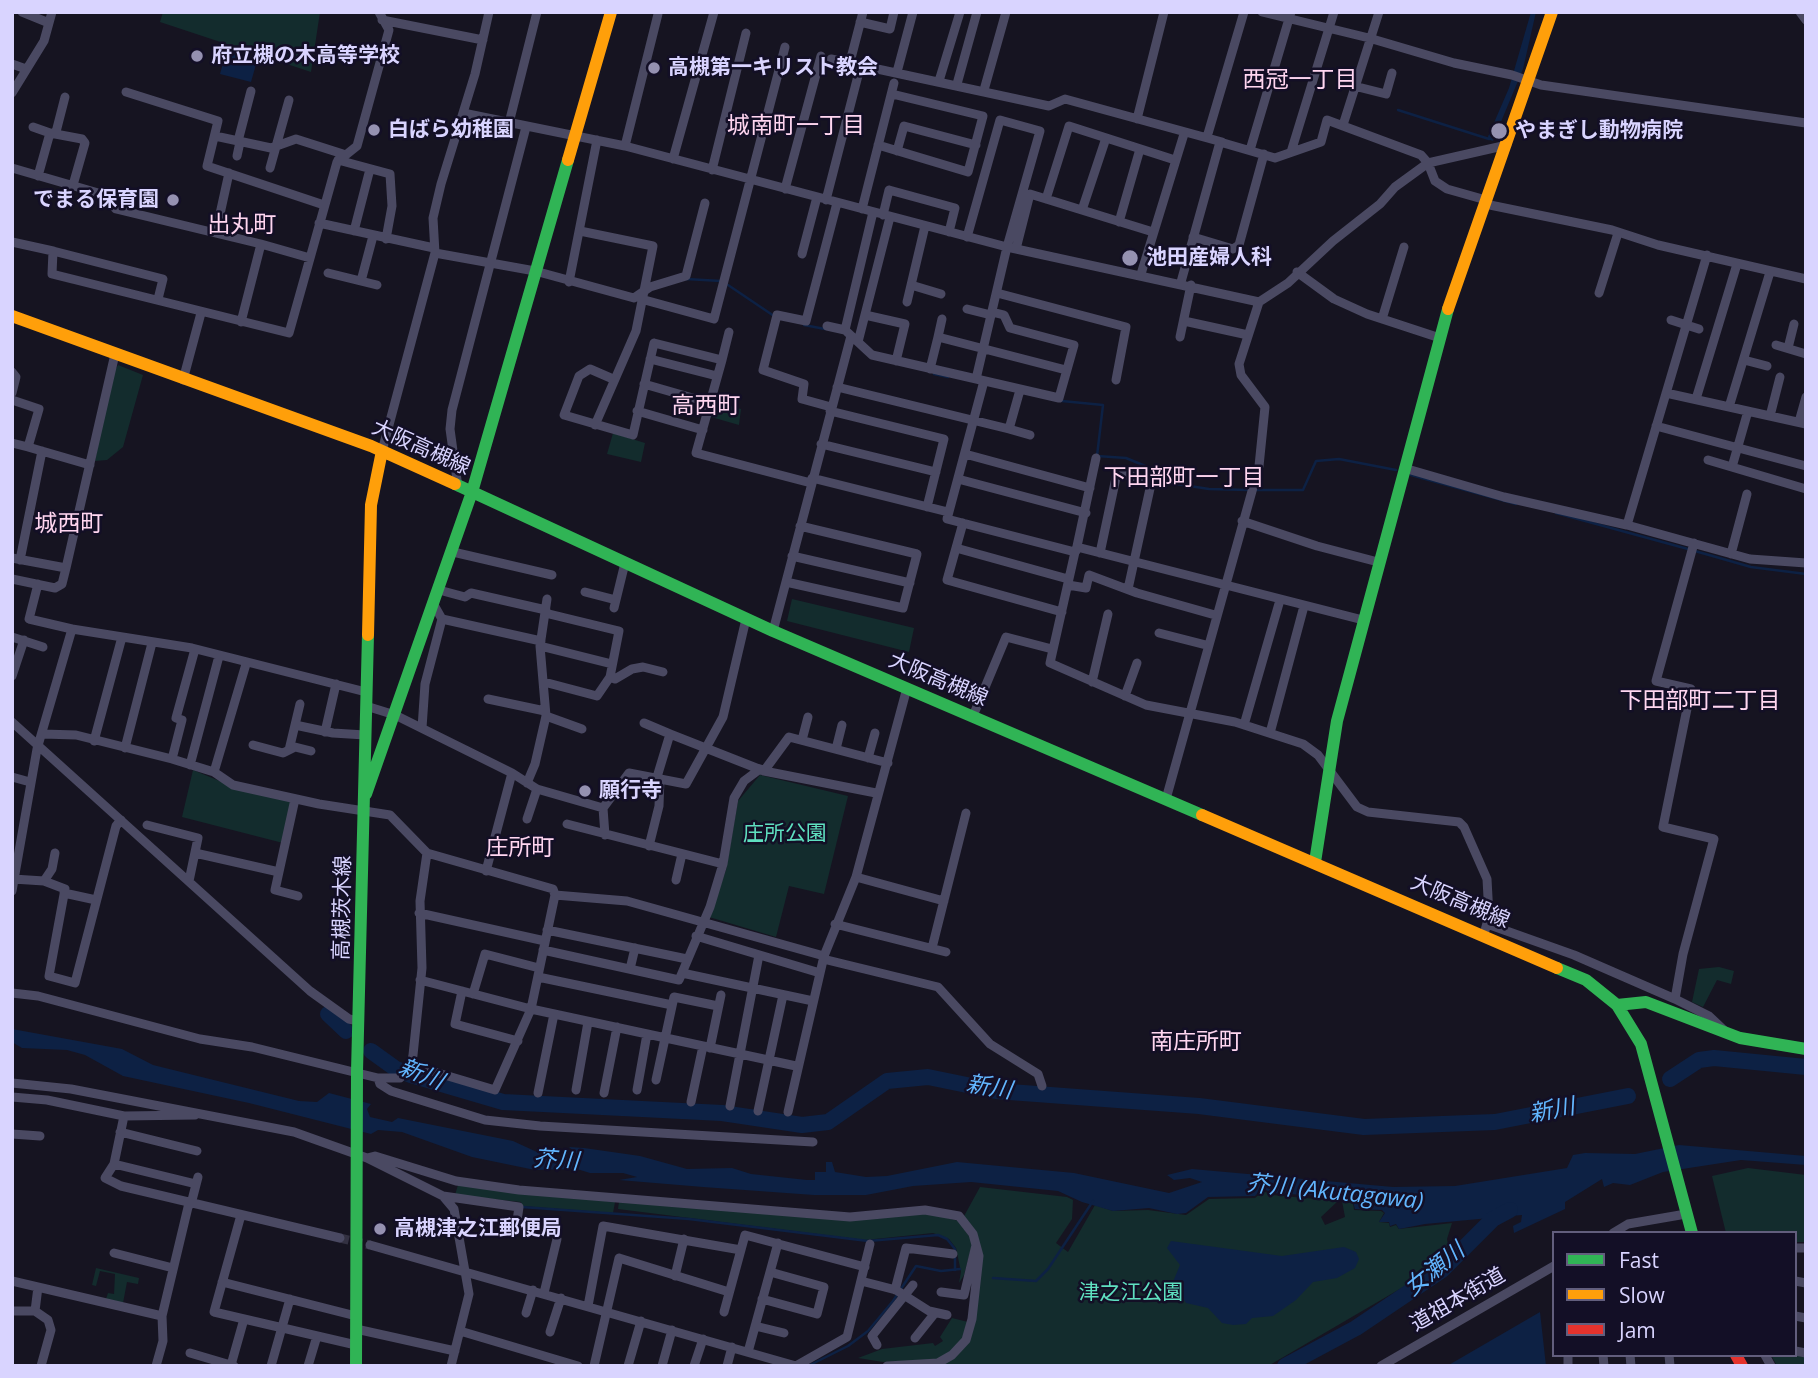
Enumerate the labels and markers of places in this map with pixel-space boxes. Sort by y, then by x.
place label: 府立槻の木高等学校 [211,43,400,69]
marker: 府立槻の木高等学校 [189,48,205,64]
place label: 高槻第一キリスト教会 [668,55,878,81]
marker: 高槻第一キリスト教会 [646,60,662,76]
place label: 白ばら幼稚園 [388,117,514,143]
place label: やまぎし動物病院 [1515,118,1683,144]
marker: やまぎし動物病院 [1489,121,1509,141]
marker: 白ばら幼稚園 [366,122,382,138]
place label: でまる保育園 [33,187,159,213]
marker: でまる保育園 [165,192,181,208]
place label: 池田産婦人科 [1146,245,1272,271]
marker: 池田産婦人科 [1120,248,1140,268]
place label: 願行寺 [599,778,662,804]
marker: 願行寺 [577,783,593,799]
place label: 高槻津之江郵便局 [394,1216,562,1242]
marker: 高槻津之江郵便局 [372,1221,388,1237]

